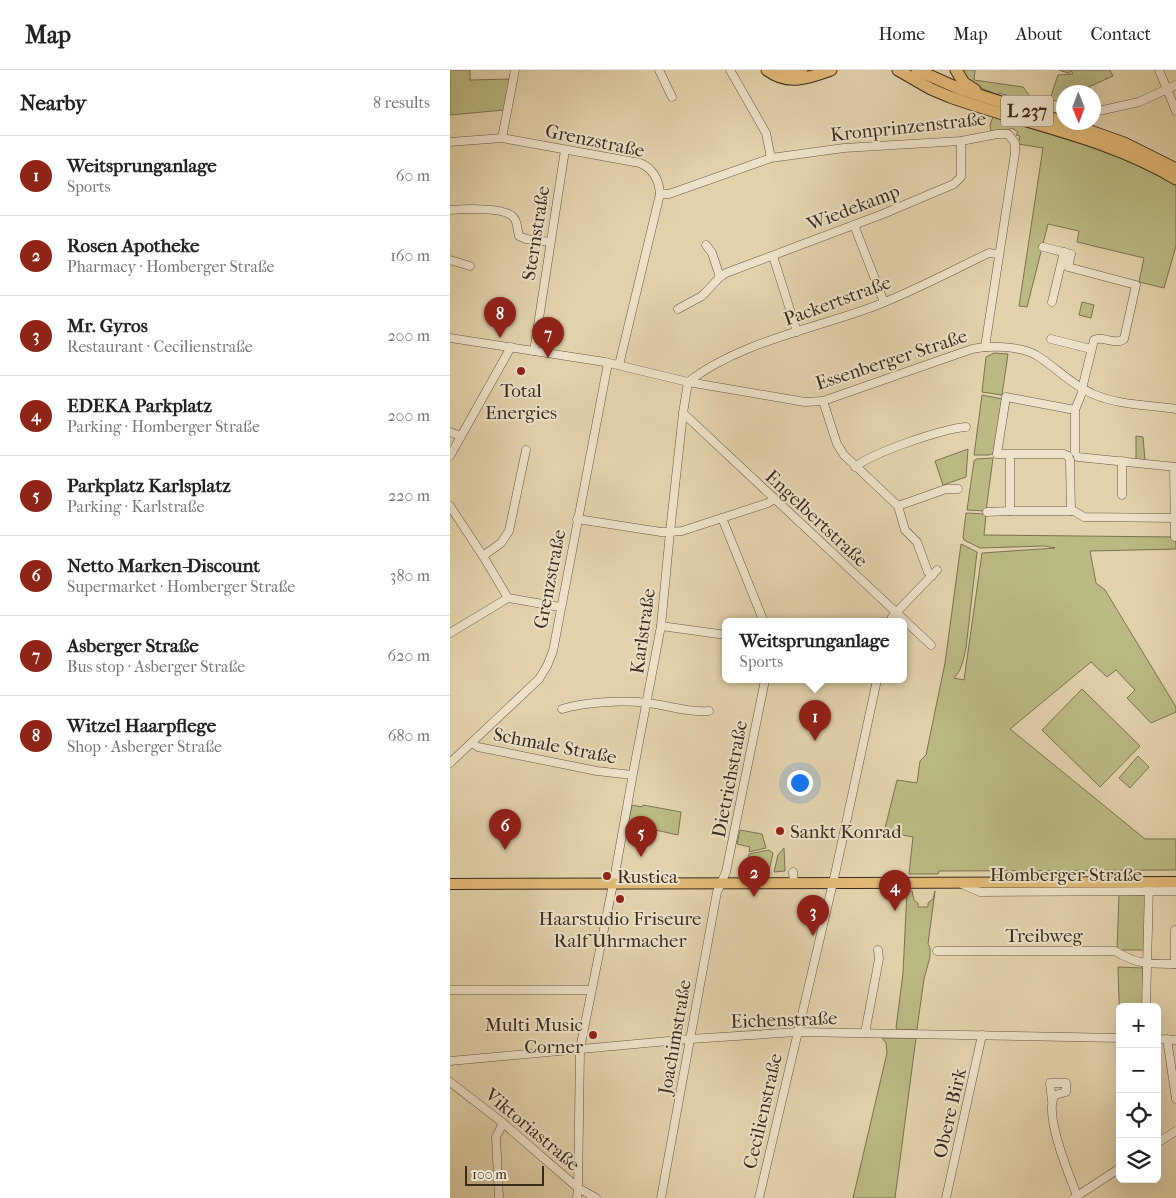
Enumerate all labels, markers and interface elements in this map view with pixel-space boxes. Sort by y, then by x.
text: Map [25,21,71,49]
text: Home [878,24,925,45]
text: Map [953,24,988,45]
text: About [1016,24,1062,45]
text: Contact [1090,24,1151,45]
north arrow [1056,85,1101,130]
text: Nearby [20,91,86,115]
text: 8 results [373,93,430,112]
road number: L 237 [1001,96,1053,126]
street label: Kronprinzenstraße [829,108,987,146]
street label: Grenzstraße [543,120,646,162]
text: Weitsprunganlage [67,155,217,177]
text: 1 [33,166,39,185]
text: 60 m [396,166,430,185]
text: Sports [67,177,110,196]
street label: Wiedekamp [803,180,903,236]
street label: Sternstraße [518,184,554,282]
text: Rosen Apotheke [67,235,199,257]
text: 2 [32,246,40,265]
text: 160 m [390,246,430,265]
text: Pharmacy · Homberger Straße [67,257,274,276]
street label: Packertstraße [781,271,894,331]
pin: 8 [484,297,516,338]
text: Mr. Gyros [67,315,148,337]
pin: 7 [532,317,564,358]
street label: Essenberger Straße [813,325,970,395]
text: 3 [33,326,39,345]
text: 200 m [387,326,430,345]
text: Restaurant · Cecilienstraße [67,337,253,356]
marker: Total Energies [515,365,527,377]
place label: Total Energies [485,380,557,424]
text: EDEKA Parkplatz [67,395,212,417]
text: 4 [31,406,41,425]
text: 200 m [387,406,430,425]
text: Parking · Homberger Straße [67,417,260,436]
street label: Engelbertstraße [761,466,872,572]
text: Parkplatz Karlsplatz [67,475,231,497]
text: 5 [33,486,39,505]
text: 220 m [388,486,430,505]
text: Parking · Karlstraße [67,497,204,516]
street label: Grenzstraße [530,528,570,631]
text: Netto Marken-Discount [67,555,260,577]
text: 6 [32,566,40,585]
text: 380 m [390,566,430,585]
text: Supermarket · Homberger Straße [67,577,295,596]
street label: Karlstraße [626,587,660,676]
popup [722,618,907,683]
text: Weitsprunganlage [740,630,889,652]
text: Asberger Straße [67,635,199,657]
text: 7 [32,646,40,665]
text: 620 m [388,646,430,665]
text: Sports [740,652,783,671]
text: Bus stop · Asberger Straße [67,657,245,676]
pin: 1 [799,700,831,741]
text: Witzel Haarpflege [67,715,216,737]
street label: Dietrichstraße [708,719,752,840]
street label: Schmale Straße [491,723,618,769]
text: 8 [32,726,40,745]
text: 680 m [388,726,430,745]
text: Shop · Asberger Straße [67,737,222,756]
your location [787,770,813,796]
pin: 6 [489,809,521,850]
pin: 5 [625,816,657,857]
place label: Sankt Konrad [790,821,902,843]
marker: Sankt Konrad [774,825,786,837]
pin: 2 [738,856,770,897]
street label: Homberger Straße [990,864,1142,886]
place label: Rustica [617,866,678,888]
marker: Rustica [601,870,613,882]
pin: 4 [879,870,911,911]
marker: Haarstudio Friseure Ralf Uhrmacher [614,893,626,905]
pin: 3 [797,895,829,936]
place label: Haarstudio Friseure Ralf Uhrmacher [538,908,702,952]
street label: Treibweg [1005,925,1083,947]
street label: Joachimstraße [654,978,696,1098]
map controls [1116,1003,1161,1183]
button: + [1116,1003,1161,1048]
street label: Eichenstraße [730,1007,838,1033]
place label: Multi Music Corner [485,1014,584,1058]
marker: Multi Music Corner [587,1029,599,1041]
button: − [1116,1048,1161,1093]
street label: Cecilienstraße [739,1051,787,1171]
street label: Obere Birk [929,1066,971,1160]
street label: Viktoriastraße [480,1083,584,1176]
button: locate [1116,1093,1161,1138]
button: layers [1116,1138,1161,1183]
scale bar [465,1163,544,1186]
text: 100 m [472,1166,507,1183]

